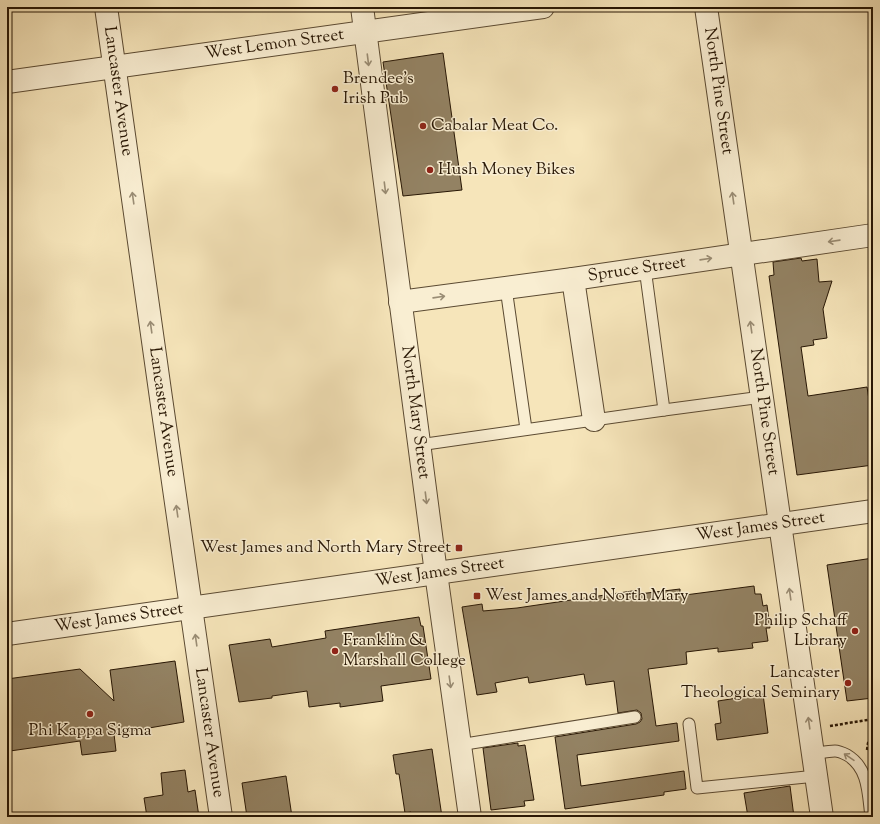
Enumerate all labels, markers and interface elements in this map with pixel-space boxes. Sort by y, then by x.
street label: West Lemon Street [203,23,346,66]
street label: Lancaster Avenue [97,25,139,158]
street label: North Pine Street [697,26,739,156]
one-way arrow [364,53,372,66]
place label: Brendee's Irish Pub [343,67,414,111]
marker: Brendee's Irish Pub [330,84,340,94]
place label: Cabalar Meat Co. [431,114,558,138]
marker: Cabalar Meat Co. [418,121,428,131]
place label: Hush Money Bikes [438,158,575,182]
marker: Hush Money Bikes [425,165,435,175]
one-way arrow [381,182,389,195]
one-way arrow [129,192,137,205]
one-way arrow [729,192,737,205]
one-way arrow [828,237,841,245]
street label: Spruce Street [586,251,688,289]
one-way arrow [699,255,712,263]
one-way arrow [432,293,445,301]
one-way arrow [147,321,155,334]
one-way arrow [747,321,755,334]
street label: North Mary Street [394,345,436,481]
street label: Lancaster Avenue [142,346,184,479]
street label: North Pine Street [743,347,785,477]
one-way arrow [422,491,430,504]
one-way arrow [173,505,181,518]
street label: West James Street [694,506,827,548]
place label: West James and North Mary Street [200,536,451,560]
marker: West James and North Mary Street [454,543,464,553]
street label: West James Street [374,551,506,594]
place label: West James and North Mary [485,584,689,608]
one-way arrow [786,588,794,601]
marker: West James and North Mary [472,591,482,601]
street label: West James Street [53,597,185,639]
place label: Philip Schaff Library [754,609,848,653]
marker: Philip Schaff Library [850,626,860,636]
place label: Franklin & Marshall College [343,629,466,673]
one-way arrow [192,634,200,647]
marker: Franklin & Marshall College [330,646,340,656]
place label: Lancaster Theological Seminary [681,661,841,705]
street label: Lancaster Avenue [188,666,230,799]
one-way arrow [446,675,454,688]
marker: Lancaster Theological Seminary [843,678,853,688]
marker: Phi Kappa Sigma [85,709,95,719]
one-way arrow [805,717,813,730]
place label: Phi Kappa Sigma [28,719,152,743]
one-way arrow [843,753,854,761]

